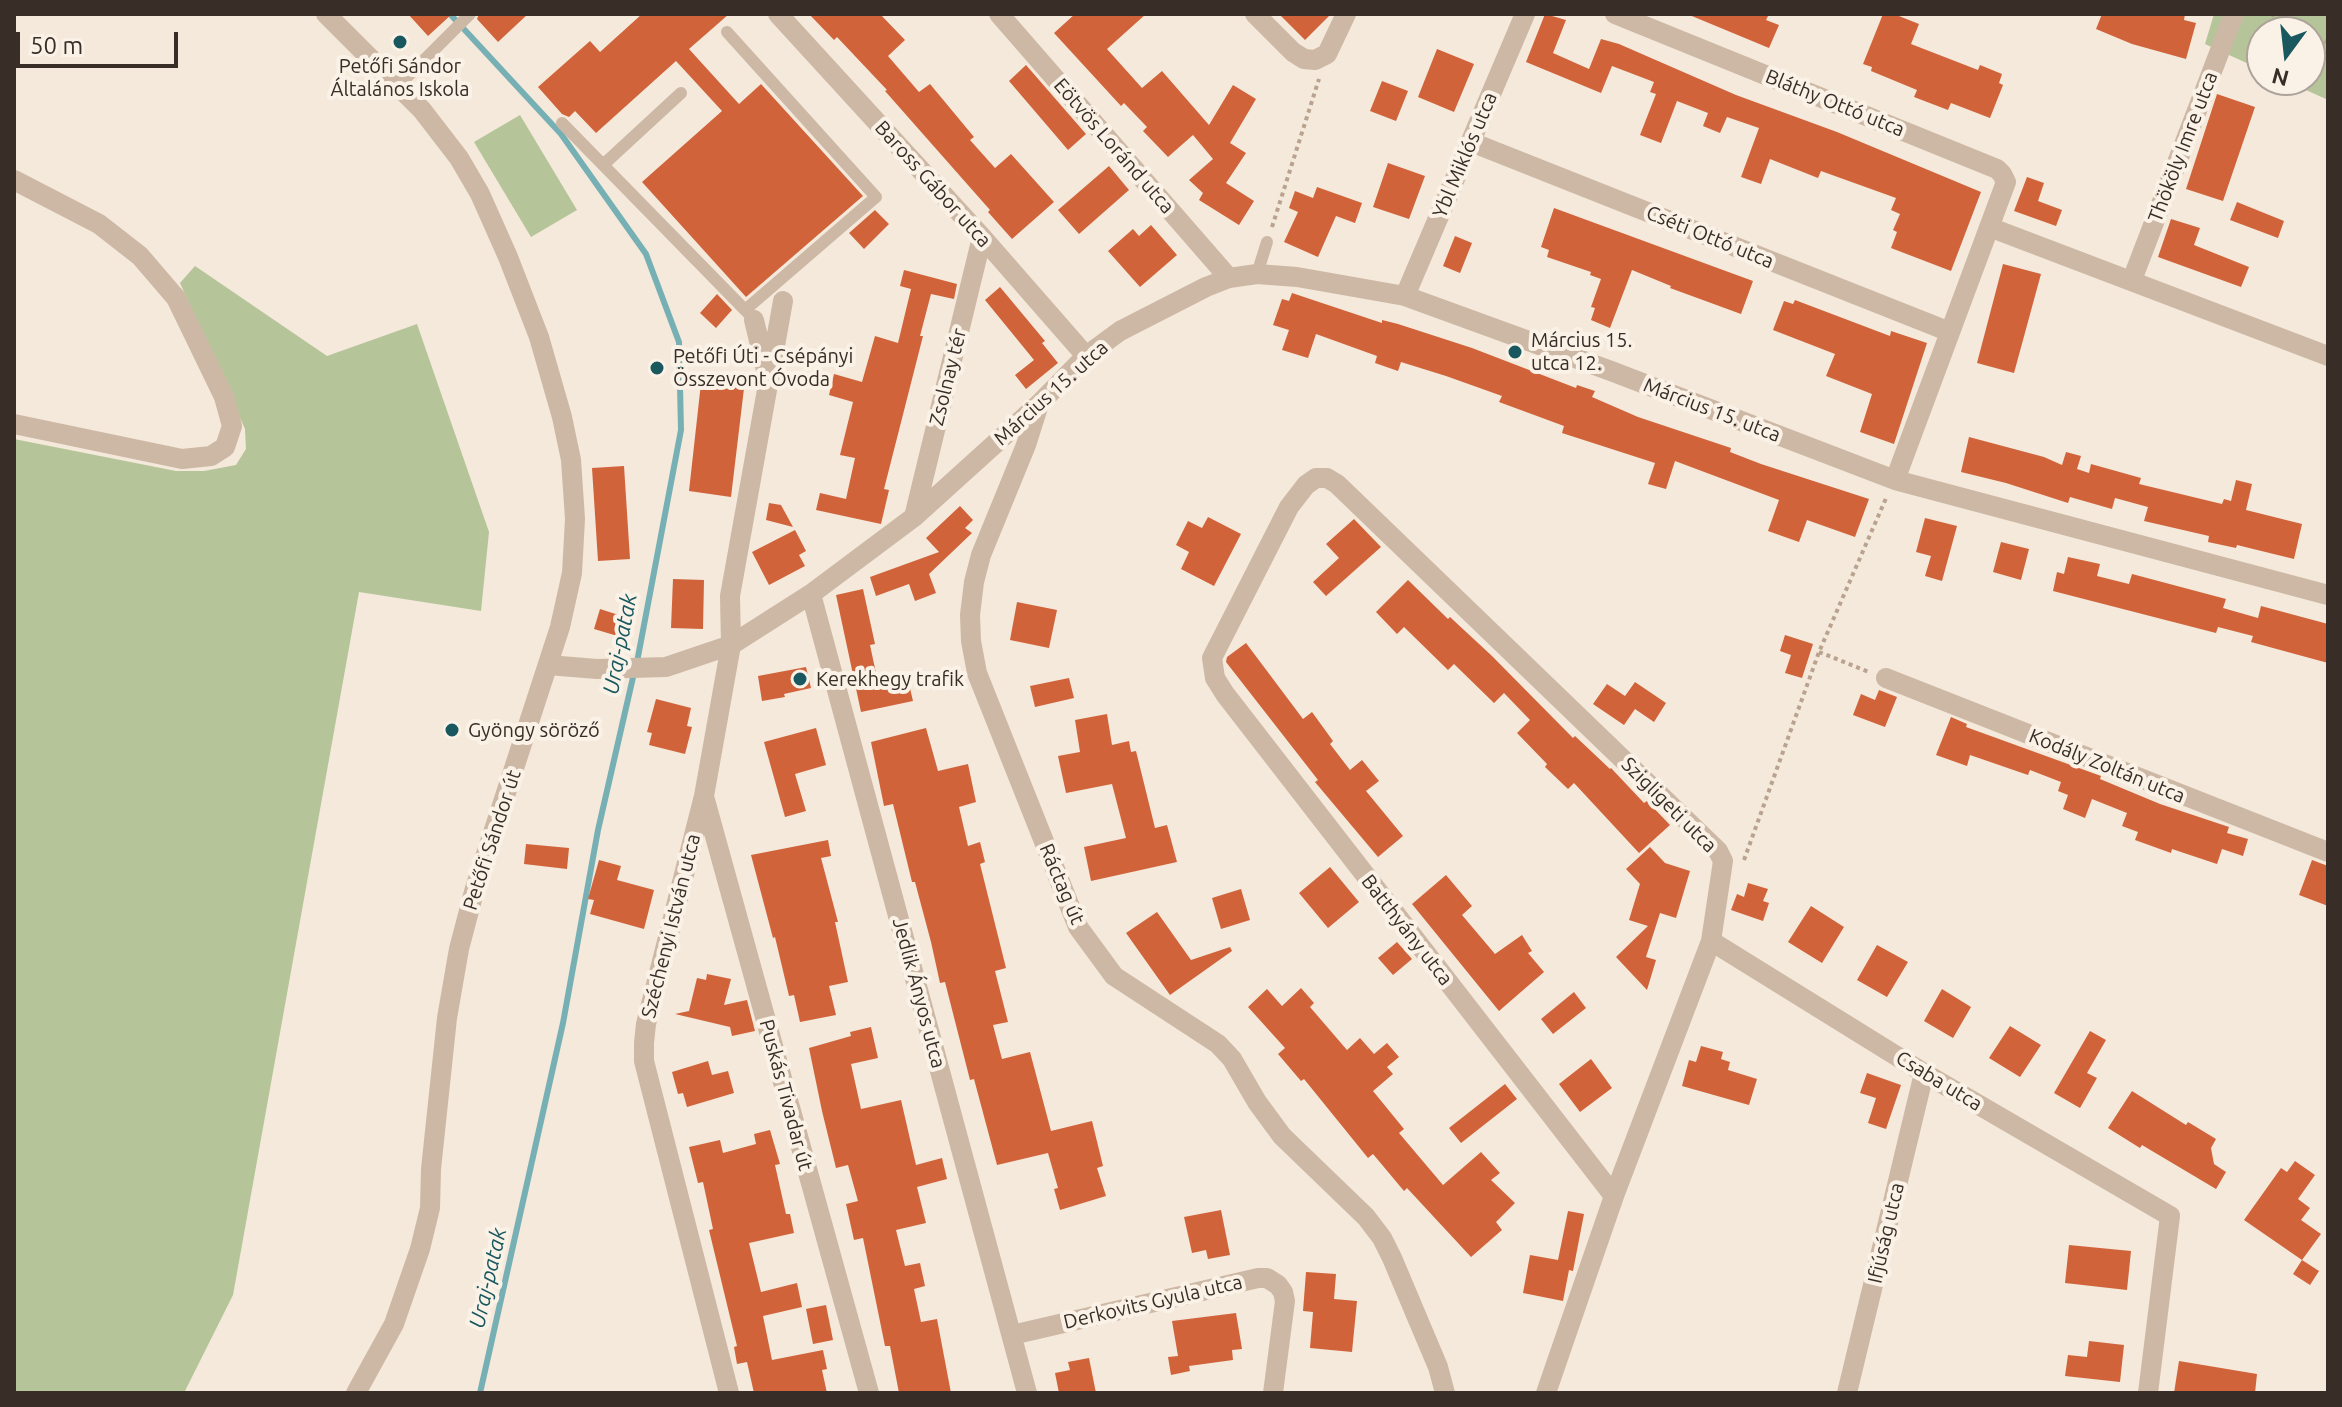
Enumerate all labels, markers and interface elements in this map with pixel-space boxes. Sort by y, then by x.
scale bar [20,16,182,66]
north arrow [2246,16,2326,96]
text: 50 m [30,32,83,59]
marker: Petőfi Sándor Általános Iskola [391,33,409,51]
place label: Petőfi Sándor Általános Iskola [330,54,470,101]
street label: Bláthy Ottó utca [1762,64,1908,142]
text: N [2269,64,2291,92]
street label: Thököly Imre utca [2143,68,2223,226]
street label: Eötvös Loránd utca [1049,73,1179,219]
street label: Ybl Miklós utca [1428,88,1502,222]
street label: Baross Gábor utca [870,116,996,252]
street label: Cséti Ottó utca [1643,200,1777,274]
street label: Zsolnay tér [924,326,972,428]
place label: Március 15. utca 12. [1531,328,1633,375]
street label: Március 15. utca [989,336,1113,450]
marker: Március 15. utca 12. [1506,343,1524,361]
place label: Petőfi Úti - Csépányi Összevont Óvoda [673,344,853,391]
marker: Petőfi Úti - Csépányi Összevont Óvoda [648,359,666,377]
street label: Március 15. utca [1640,373,1784,447]
water label: Uraj-patak [597,591,643,697]
place label: Kerekhegy trafik [816,667,964,691]
marker: Kerekhegy trafik [791,670,809,688]
place label: Gyöngy söröző [468,718,600,742]
marker: Gyöngy söröző [443,721,461,739]
street label: Kodály Zoltán utca [2026,724,2188,808]
street label: Szigligeti utca [1616,752,1722,858]
street label: Petőfi Sándor út [458,767,526,913]
street label: Széchenyi István utca [636,831,706,1021]
street label: Ráctag út [1034,840,1090,928]
street label: Batthyány utca [1356,870,1458,990]
street label: Jedlik Ányos utca [887,915,951,1071]
street label: Puskás Tivadar út [754,1017,818,1173]
street label: Csaba utca [1891,1046,1987,1116]
street label: Ifjúság utca [1863,1180,1909,1286]
water label: Uraj-patak [464,1225,512,1331]
street label: Derkovits Gyula utca [1061,1270,1245,1334]

